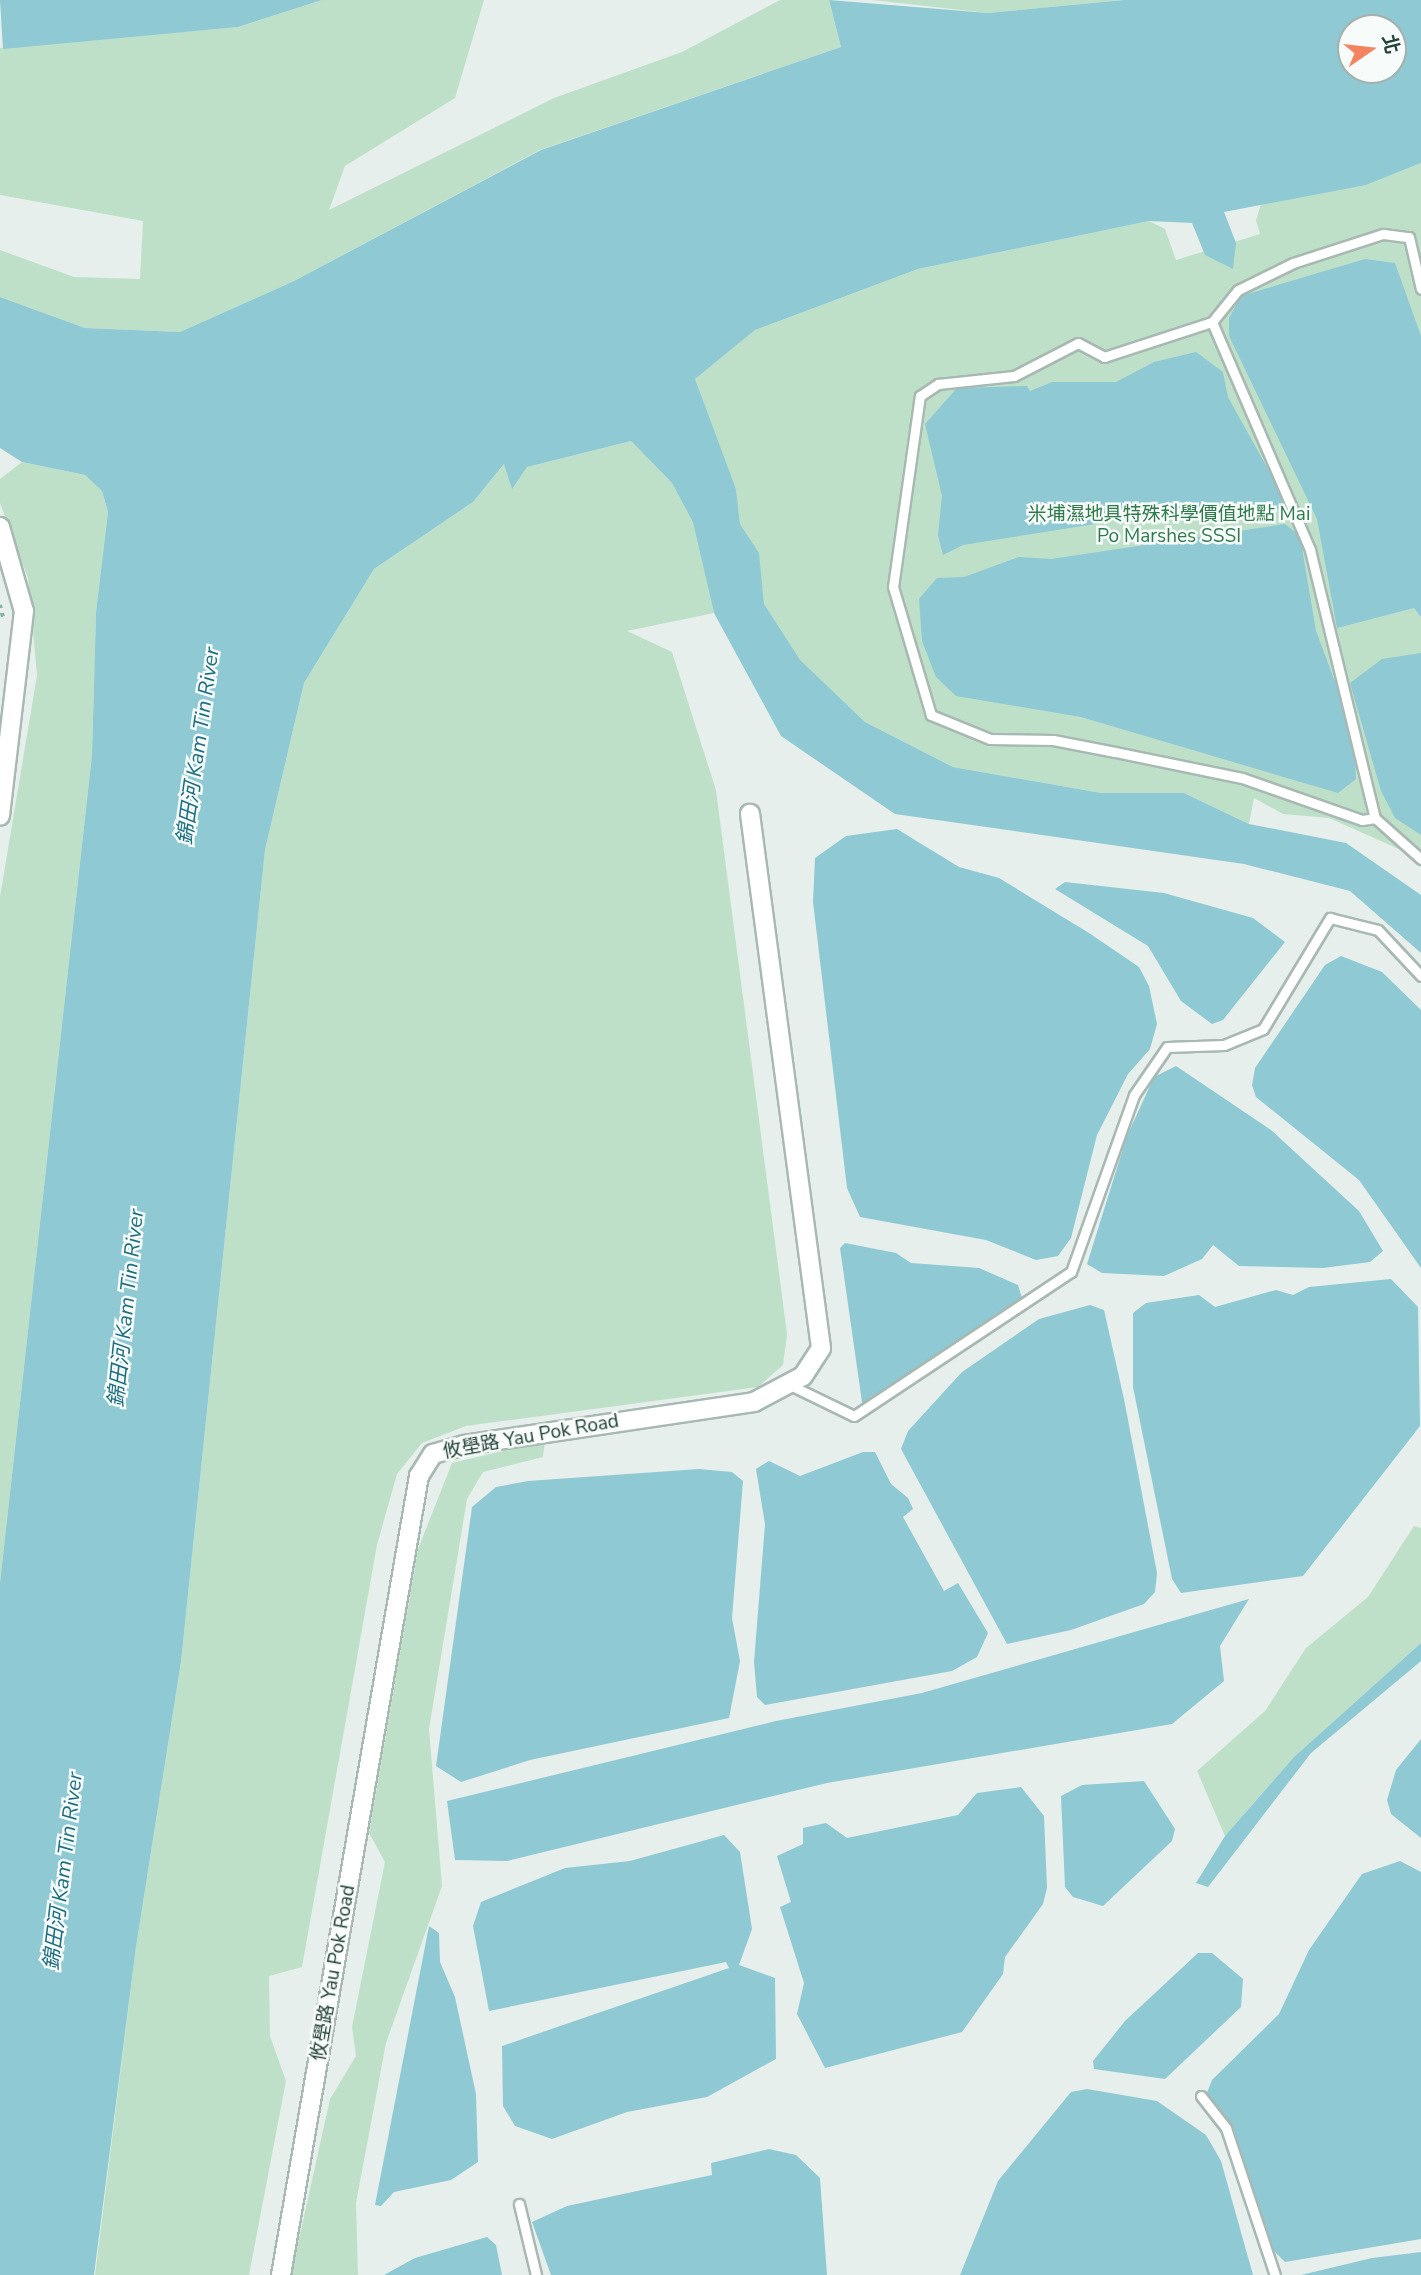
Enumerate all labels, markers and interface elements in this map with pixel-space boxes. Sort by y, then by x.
north arrow [1337,14,1407,84]
text: 北 [1376,32,1405,57]
park label: 米埔濕地具特殊科學價值地點 Mai Po Marshes SSSI [1028,504,1310,548]
water label: 錦田河 Kam Tin River [172,646,224,846]
water label: 錦田河 Kam Tin River [103,1208,149,1408]
street label: 攸壆路 Yau Pok Road [441,1410,621,1464]
water label: 錦田河 Kam Tin River [38,1771,88,1971]
street label: 攸壆路 Yau Pok Road [307,1883,361,2063]

